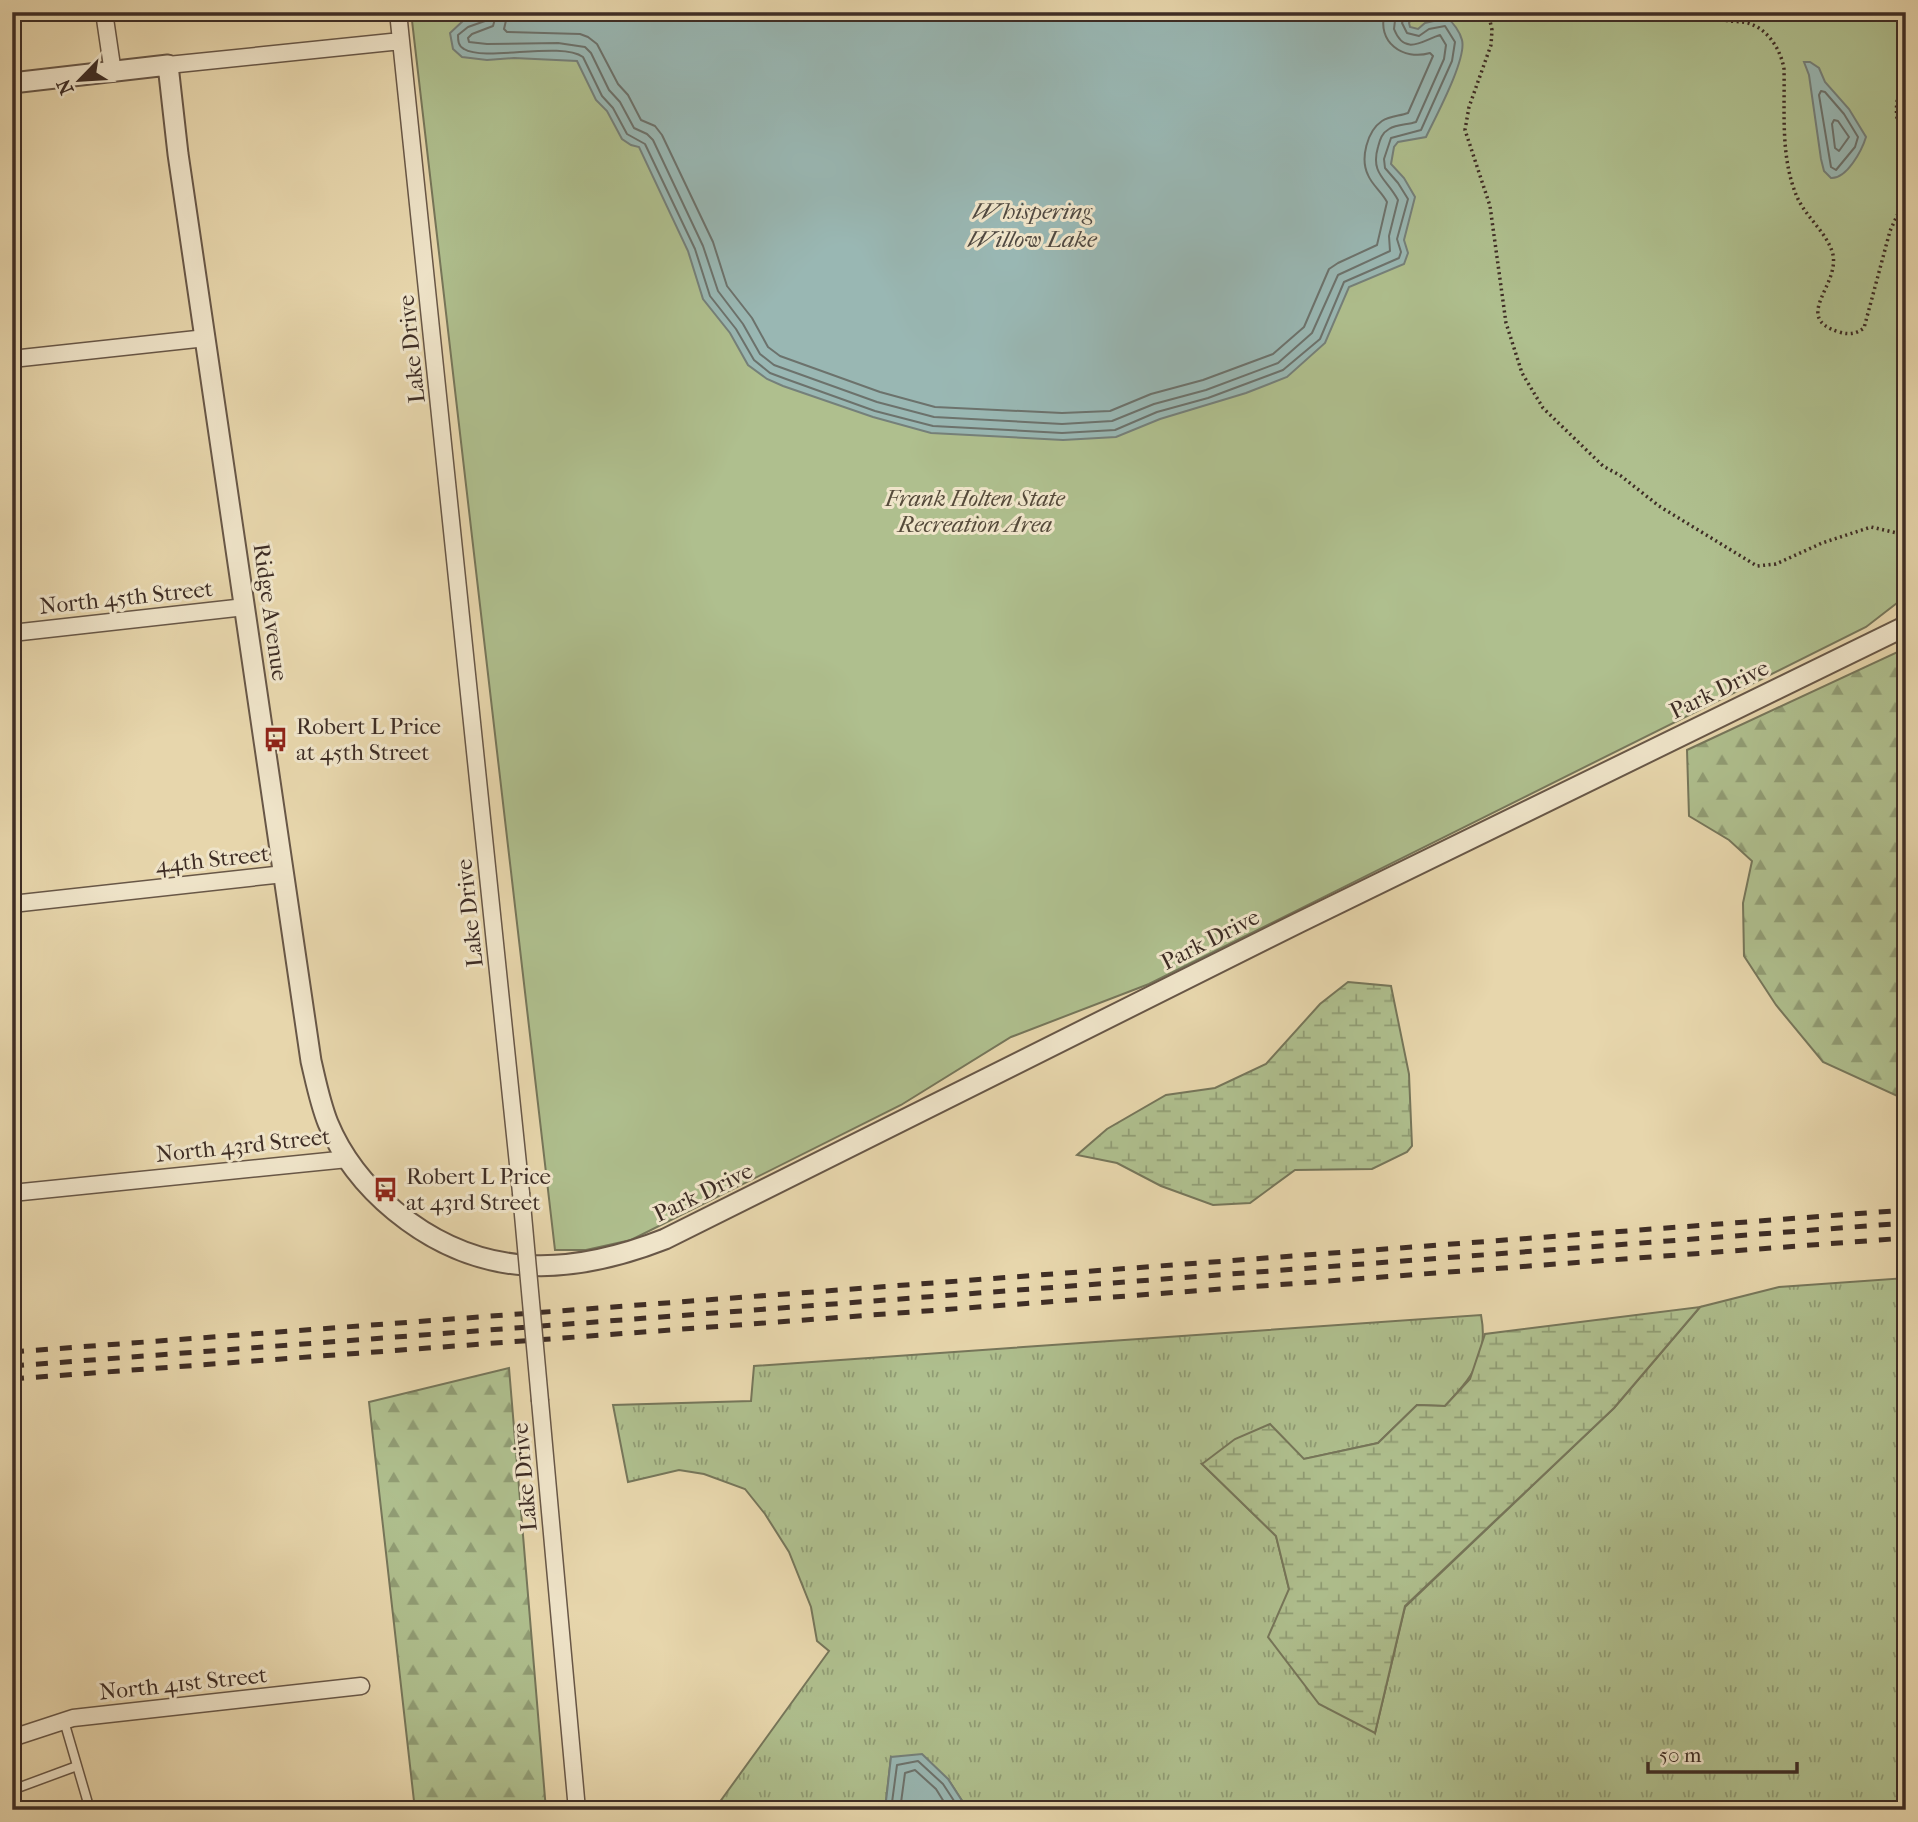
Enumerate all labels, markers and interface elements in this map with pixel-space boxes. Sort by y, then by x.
north arrow [46,46,116,116]
text: N [52,75,79,98]
water label: Whispering Willow Lake [967,197,1098,253]
street label: Lake Drive [392,294,431,404]
park label: Frank Holten State Recreation Area [884,485,1066,538]
street label: Ridge Avenue [247,542,294,683]
street label: North 45th Street [38,575,214,620]
street label: Park Drive [1665,654,1773,725]
place label: Robert L Price at 45th Street [296,713,441,766]
bus stop icon: Robert L Price at 45th Street [262,725,290,753]
street label: 44th Street [154,840,270,879]
street label: Lake Drive [450,858,489,968]
street label: Park Drive [1156,903,1264,976]
street label: North 43rd Street [155,1123,332,1168]
street label: Park Drive [649,1157,757,1228]
place label: Robert L Price at 43rd Street [406,1163,551,1216]
bus stop icon: Robert L Price at 43rd Street [372,1175,400,1203]
street label: Lake Drive [506,1422,543,1532]
street label: North 41st Street [98,1661,268,1706]
scale bar [1648,1731,1797,1775]
text: 50 m [1659,1743,1702,1767]

